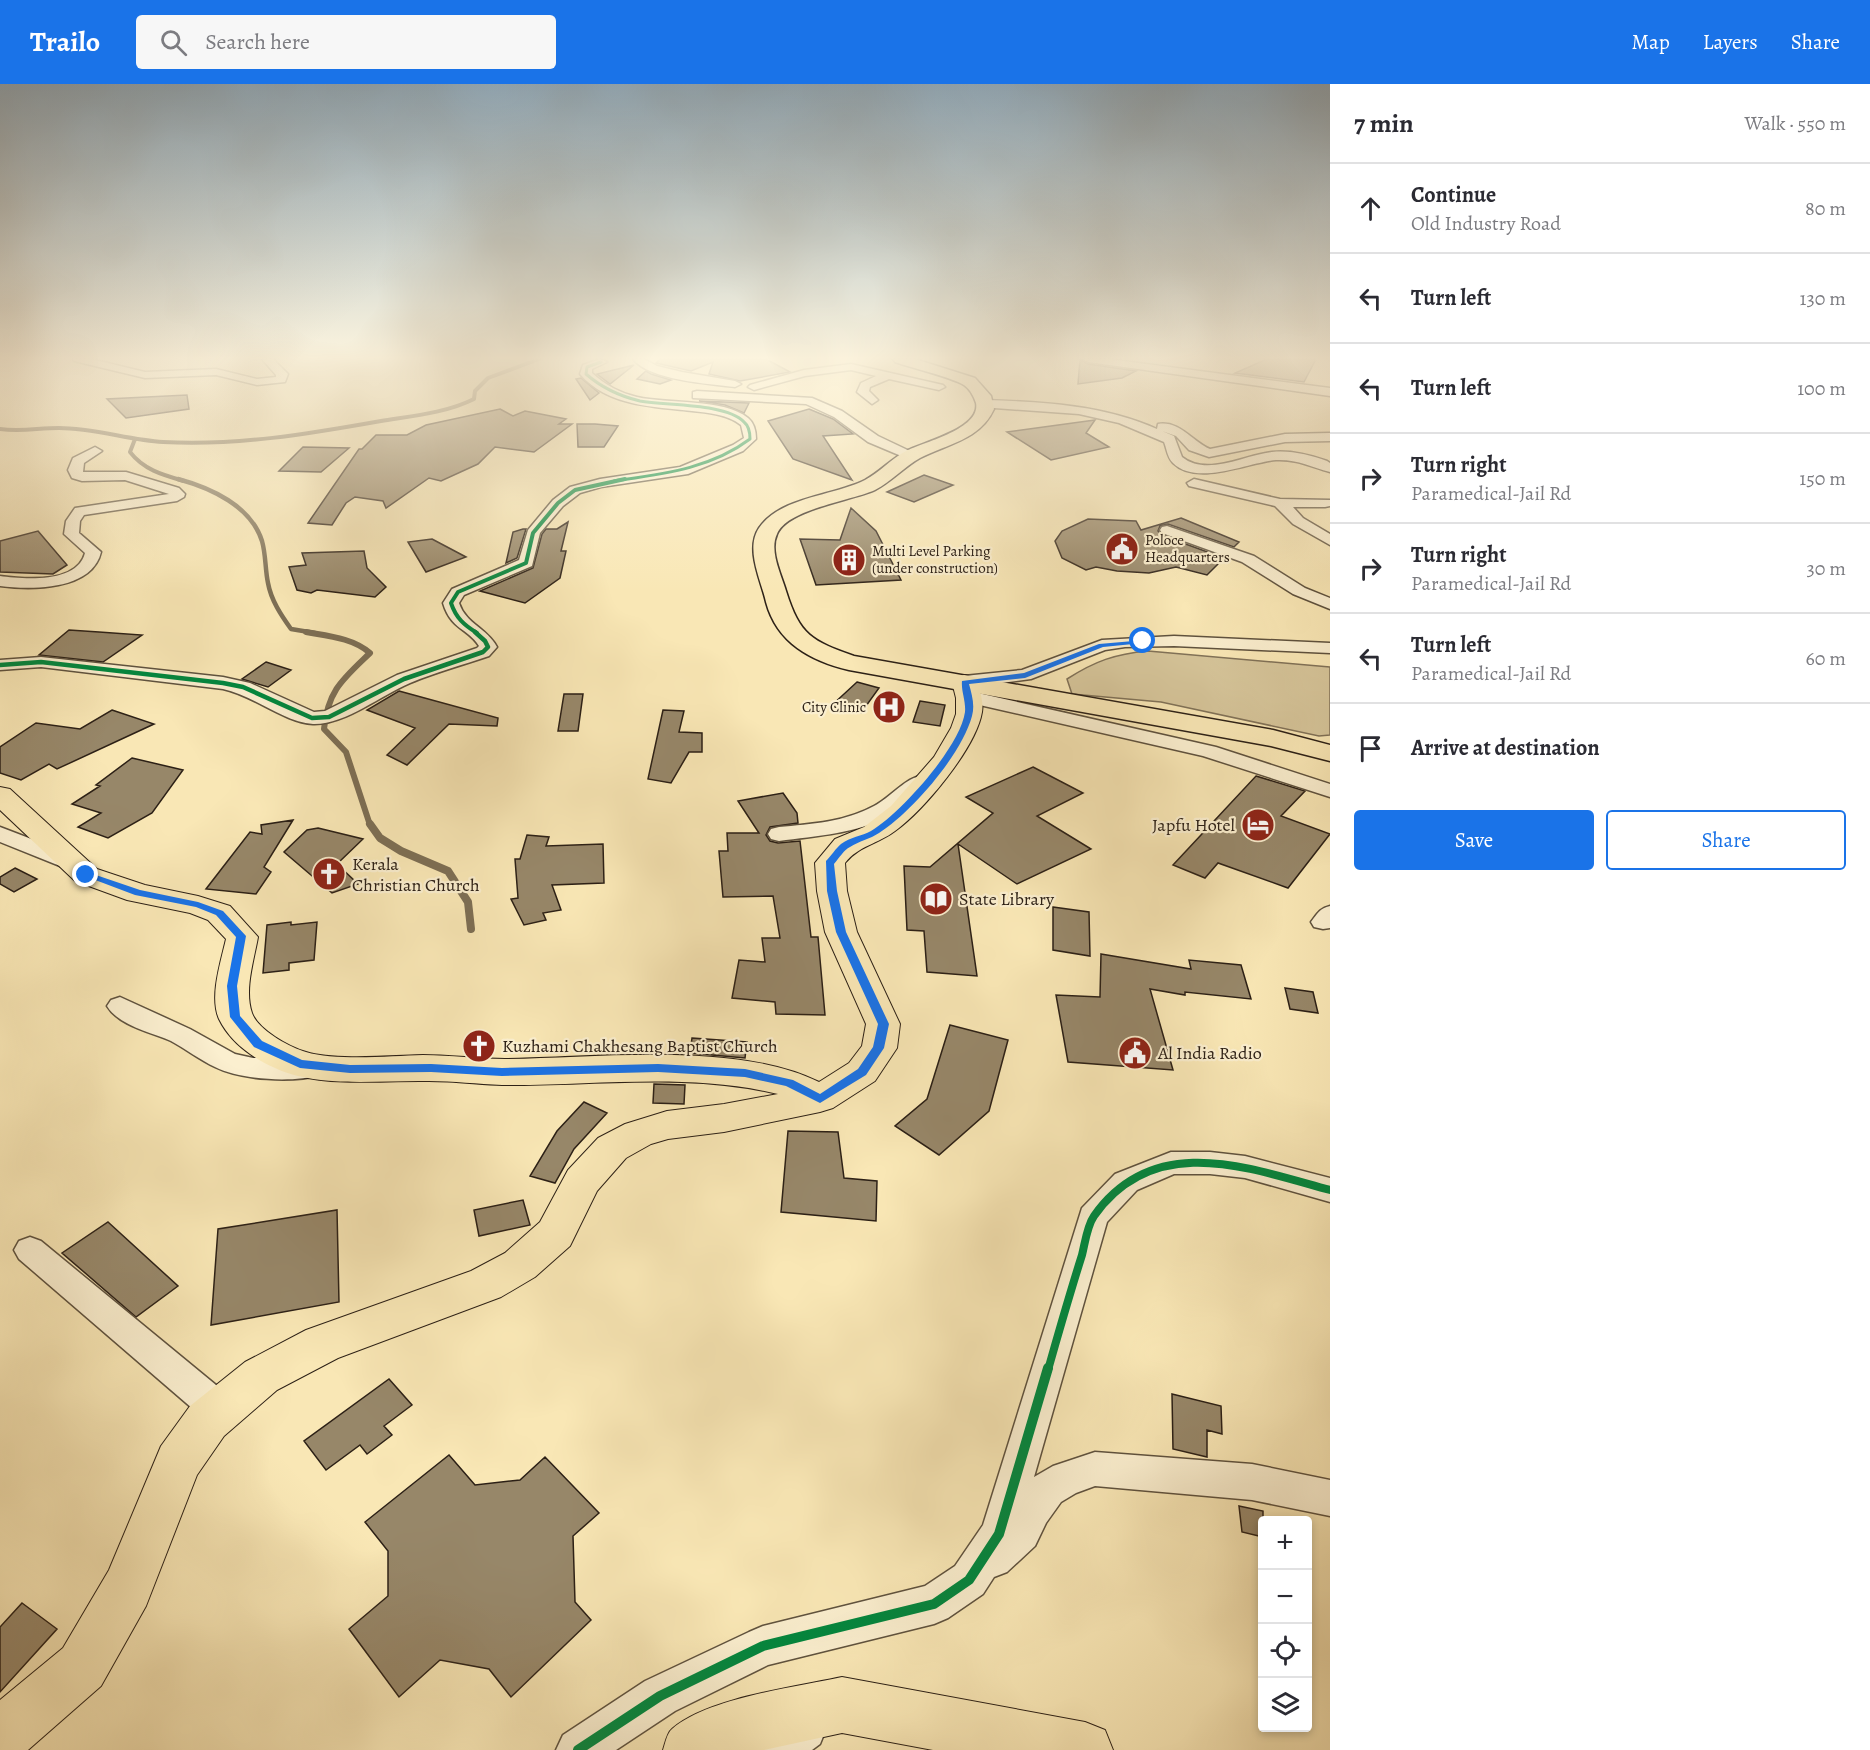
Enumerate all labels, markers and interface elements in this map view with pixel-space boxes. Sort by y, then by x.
search box [136,15,556,69]
text: Trailo [30,23,100,61]
icon: search [157,26,190,59]
text: Search here [205,27,310,57]
text: Map [1631,28,1670,56]
text: Layers [1703,28,1758,56]
text: Share [1791,28,1840,56]
text: 7 min [1354,106,1414,141]
text: Walk · 550 m [1744,110,1846,137]
text: Continue [1411,180,1496,210]
icon: ahead [1354,192,1387,225]
text: 80 m [1805,195,1846,222]
text: Old Industry Road [1411,210,1561,237]
icon: left [1354,282,1387,315]
text: Turn left [1411,283,1491,313]
text: 130 m [1800,285,1846,312]
icon: left [1354,372,1387,405]
text: Turn left [1411,373,1491,403]
text: 100 m [1797,375,1846,402]
text: Turn right [1411,450,1507,480]
icon: right [1354,462,1387,495]
text: 150 m [1799,465,1846,492]
text: Paramedical-Jail Rd [1411,480,1571,507]
place label: Poloce Headquarters [1145,530,1230,567]
public building icon: Poloce Headquarters [1104,531,1140,567]
text: Turn right [1411,540,1507,570]
place label: Multi Level Parking (under construction) [872,541,998,578]
building icon: Multi Level Parking (under construction) [831,542,867,578]
icon: right [1354,552,1387,585]
text: 30 m [1806,555,1846,582]
text: Paramedical-Jail Rd [1411,570,1571,597]
route start [1129,627,1155,653]
text: Turn left [1411,630,1491,660]
icon: left [1354,642,1387,675]
text: 60 m [1806,645,1846,672]
text: Paramedical-Jail Rd [1411,660,1571,687]
hospital icon: City Clinic [871,689,907,725]
place label: City Clinic [802,697,866,717]
icon: arrive [1354,732,1387,765]
text: Arrive at destination [1411,733,1600,763]
hotel icon: Japfu Hotel [1240,807,1276,843]
button: Save [1354,810,1594,870]
button: Share [1606,810,1846,870]
place label: Japfu Hotel [1152,813,1236,837]
place label: Kerala Christian Church [352,852,480,897]
church icon: Kerala Christian Church [311,856,347,892]
route end [72,861,98,887]
library icon: State Library [918,881,954,917]
place label: State Library [959,887,1055,911]
church icon: Kuzhami Chakhesang Baptist Church [461,1028,497,1064]
place label: Kuzhami Chakhesang Baptist Church [502,1034,778,1058]
public building icon: Al India Radio [1117,1035,1153,1071]
place label: Al India Radio [1157,1041,1262,1065]
map controls [1258,1516,1312,1732]
button: + [1258,1516,1312,1570]
button: − [1258,1570,1312,1624]
button: locate [1258,1624,1312,1678]
button: layers [1258,1678,1312,1732]

